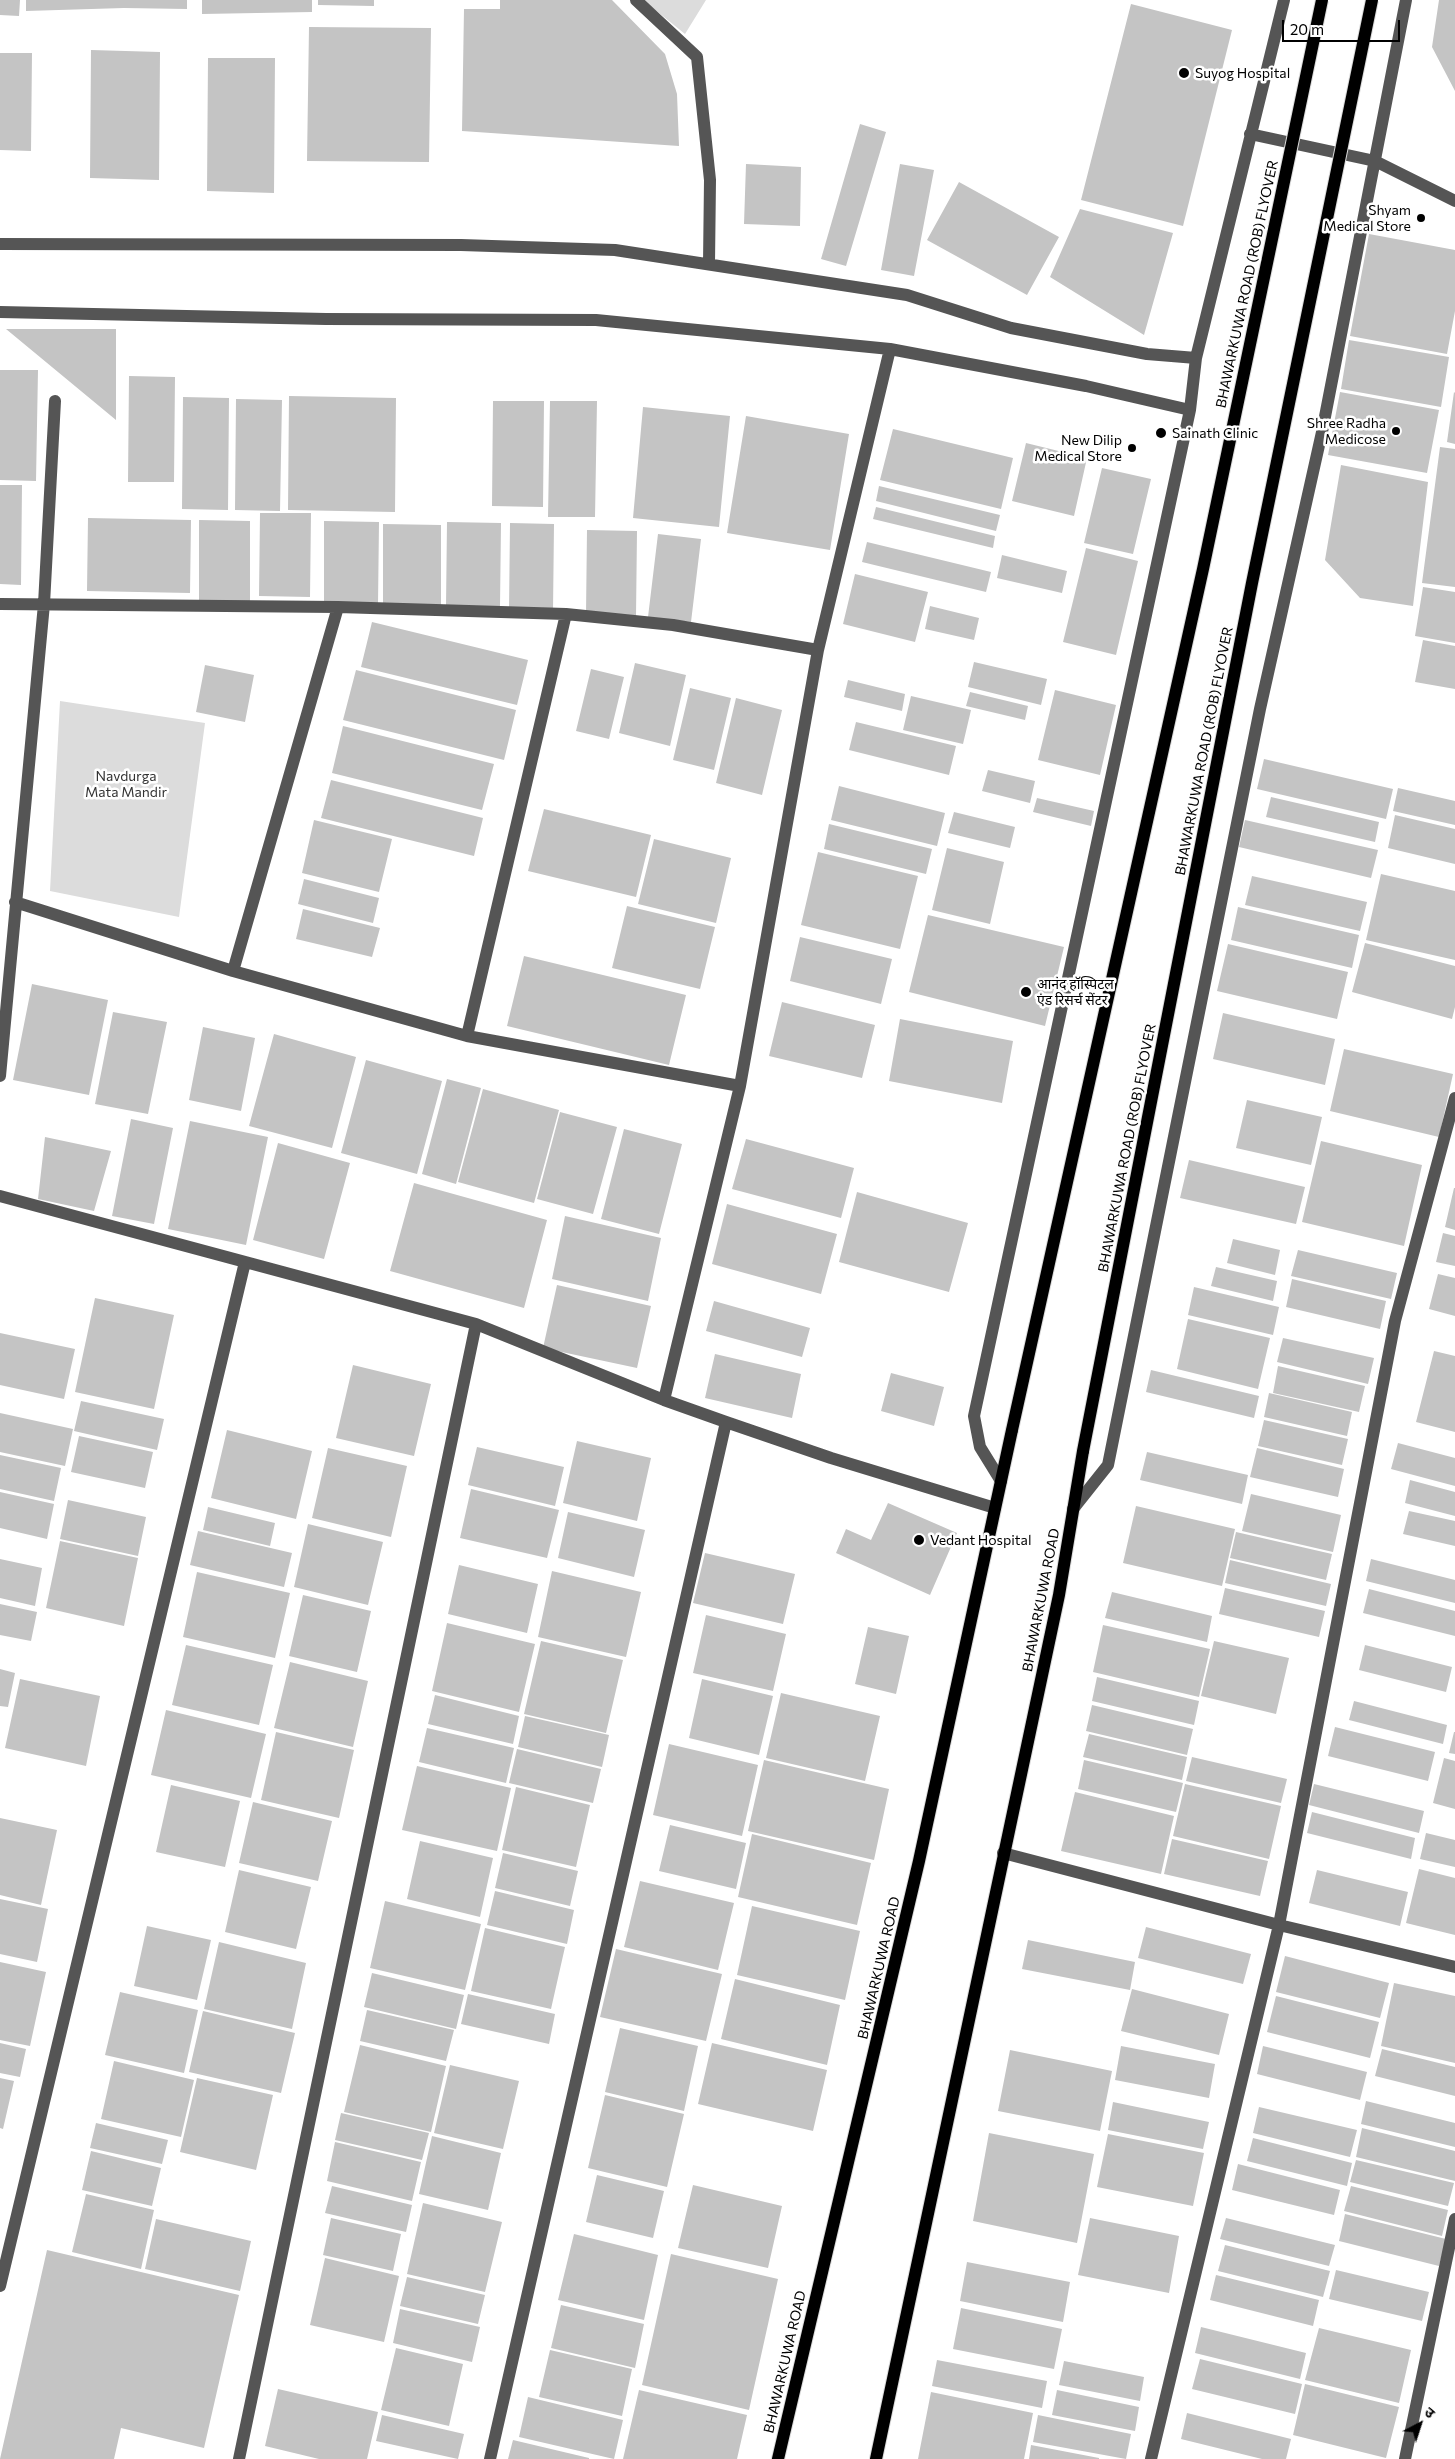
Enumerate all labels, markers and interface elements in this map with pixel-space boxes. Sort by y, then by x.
scale bar [1285,10,1402,42]
text: 20 m [1290,20,1324,38]
place label: Suyog Hospital [1195,65,1290,81]
marker: Suyog Hospital [1177,66,1191,80]
street label: BHAWARKUWA ROAD (ROB) FLYOVER [1212,159,1282,409]
place label: Shyam Medical Store [1323,202,1411,234]
marker: Shyam Medical Store [1415,212,1427,224]
place label: Shree Radha Medicose [1307,415,1386,448]
place label: Sainath Clinic [1172,425,1258,441]
marker: Shree Radha Medicose [1390,425,1402,437]
marker: Sainath Clinic [1154,426,1168,440]
place label: New Dilip Medical Store [1034,432,1122,464]
marker: New Dilip Medical Store [1126,442,1138,454]
street label: BHAWARKUWA ROAD (ROB) FLYOVER [1172,625,1236,877]
park label: Navdurga Mata Mandir [85,768,167,800]
place label: आनंद हॉस्पिटल एंड रिसर्च सेंटर [1037,976,1114,1009]
marker: आनंद हॉस्पिटल एंड रिसर्च सेंटर [1019,985,1033,999]
street label: BHAWARKUWA ROAD (ROB) FLYOVER [1095,1022,1159,1274]
street label: BHAWARKUWA ROAD [1019,1527,1063,1673]
place label: Vedant Hospital [930,1532,1031,1548]
marker: Vedant Hospital [912,1533,926,1547]
street label: BHAWARKUWA ROAD [854,1895,904,2041]
street label: BHAWARKUWA ROAD [760,2289,810,2435]
north arrow [1395,2399,1445,2449]
text: उ [1421,2403,1439,2421]

